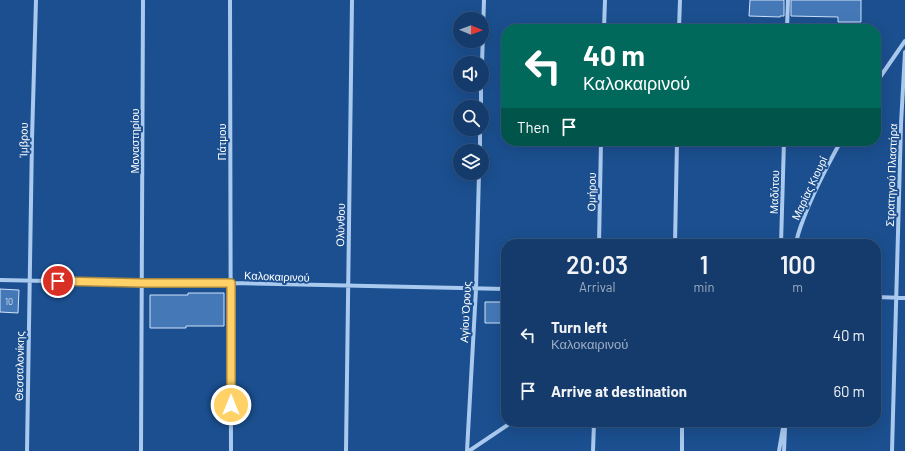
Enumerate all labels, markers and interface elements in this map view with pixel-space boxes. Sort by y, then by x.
north arrow [453,12,489,48]
map controls [453,12,489,180]
text: 40 m [583,38,645,72]
icon: left [517,40,569,92]
button: sound [453,56,489,92]
text: Καλοκαιρινού [583,72,690,94]
button: search [453,100,489,136]
street label: Μοναστηρίου [128,108,141,174]
icon: arrive [558,116,580,138]
text: Then [517,118,550,136]
street label: Ίμβρου [16,122,30,159]
street label: Στρατηγού Πλαστήρα [883,123,899,227]
street label: Πάτμου [215,124,228,160]
button: layers [453,144,489,180]
street label: Μαρίας Κιουρί [789,154,830,222]
street label: Μαδύτου [767,170,781,214]
street label: Ομήρου [584,172,598,212]
street label: Ολύνθου [333,203,347,247]
text: 20:03 [566,250,628,279]
text: 1 [700,250,708,279]
text: 100 [780,250,816,279]
pin [41,264,75,298]
street label: Καλοκαιρινού [244,268,310,284]
icon: arrive [47,270,69,292]
text: Arrival [579,279,615,295]
text: min [693,279,715,295]
text: m [792,279,803,295]
street label: Αγίου Όρους [457,281,473,343]
house number: 10 [5,296,13,307]
text: Turn left [551,318,607,336]
icon: left [517,324,539,346]
text: 40 m [833,326,865,344]
street label: Θεσσαλονίκης [12,331,26,401]
text: Καλοκαιρινού [551,336,628,352]
icon: arrive [517,380,539,402]
text: Arrive at destination [551,382,687,400]
text: 60 m [833,382,865,400]
position arrow [210,384,252,426]

